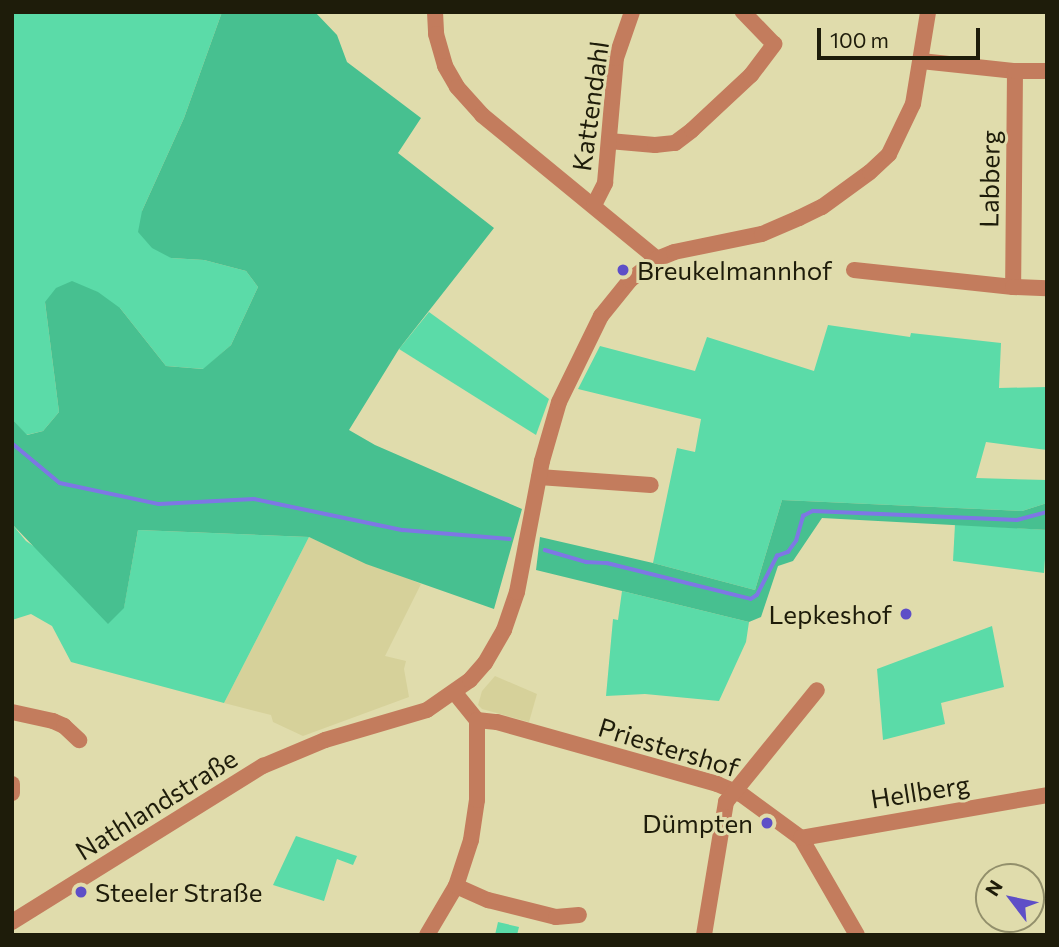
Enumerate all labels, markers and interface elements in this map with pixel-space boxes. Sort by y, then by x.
scale bar [821,14,984,58]
text: 100 m [830,27,889,52]
street label: Kattendahl [565,39,615,173]
street label: Labberg [973,130,1005,228]
place label: Breukelmannhof [637,254,832,286]
marker: Breukelmannhof [615,262,631,278]
place label: Lepkeshof [768,598,892,630]
marker: Lepkeshof [898,606,914,622]
street label: Priestershof [595,711,743,783]
street label: Nathlandstraße [70,742,242,866]
street label: Hellberg [868,768,972,814]
place label: Dümpten [642,807,753,839]
marker: Dümpten [759,815,775,831]
north arrow [975,863,1045,933]
place label: Steeler Straße [95,876,262,908]
text: N [980,876,1007,900]
marker: Steeler Straße [73,884,89,900]

